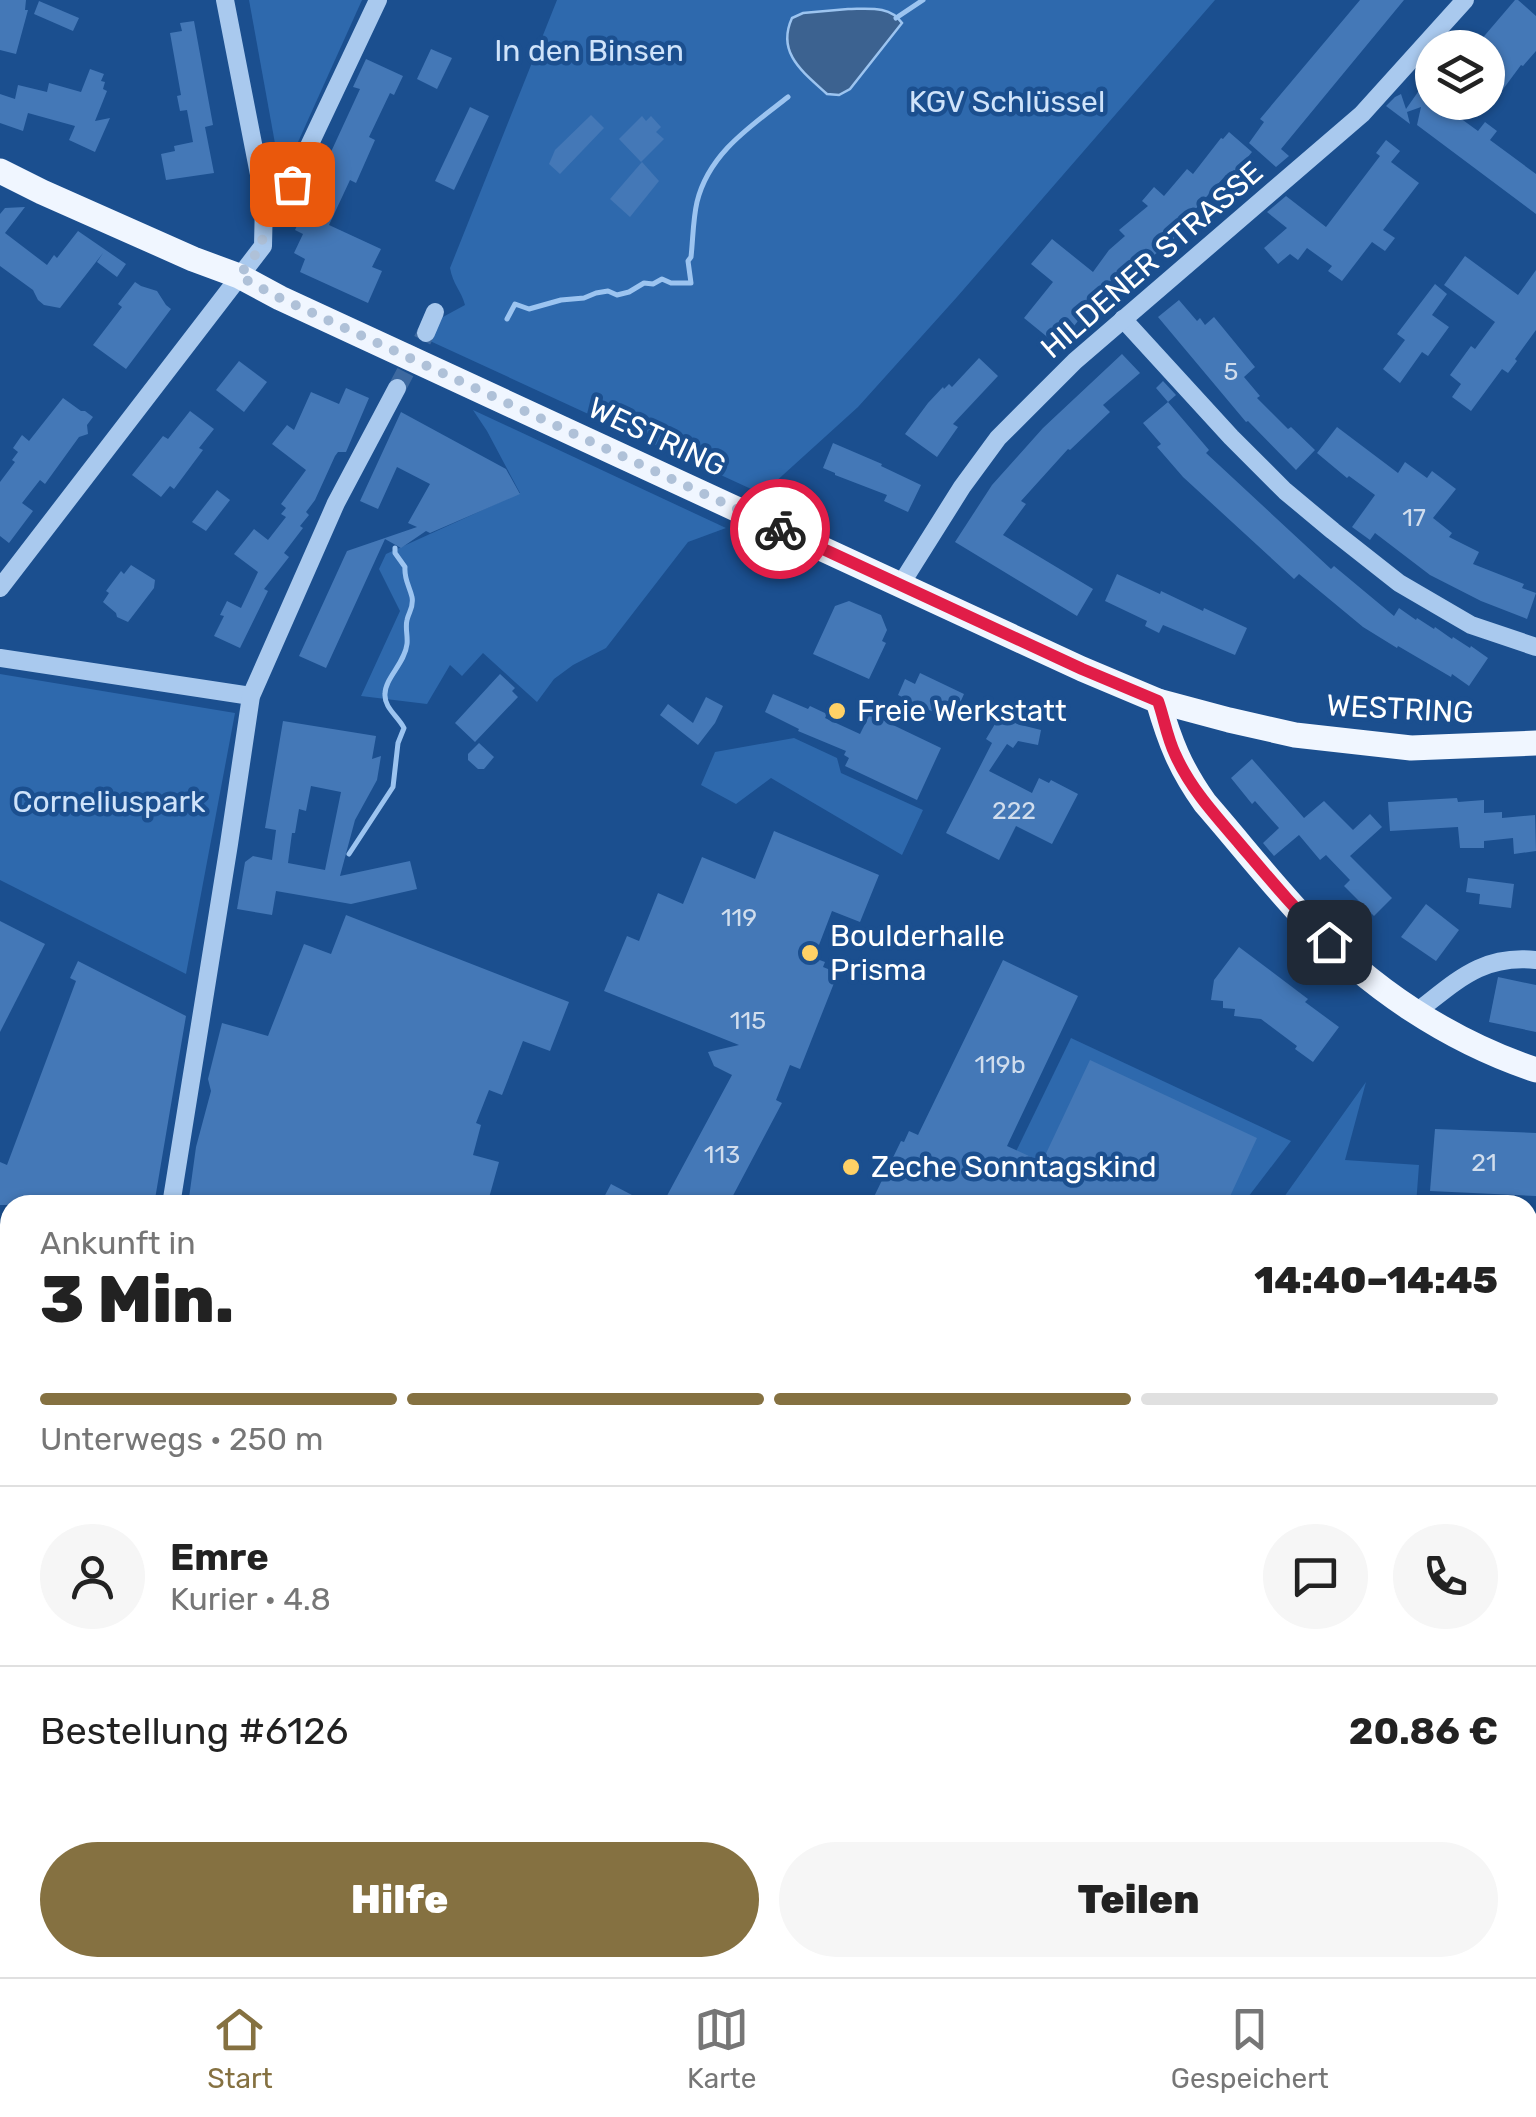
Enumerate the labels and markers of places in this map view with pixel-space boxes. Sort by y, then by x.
pin [250,142,335,227]
place label: Freie Werkstatt [857,693,1067,729]
marker: Freie Werkstatt [826,700,848,722]
pin [1287,900,1372,985]
place label: Boulderhalle Prisma [830,918,1005,988]
marker: Boulderhalle Prisma [799,942,821,964]
place label: Zeche Sonntagskind [871,1149,1157,1185]
marker: Zeche Sonntagskind [840,1156,862,1178]

